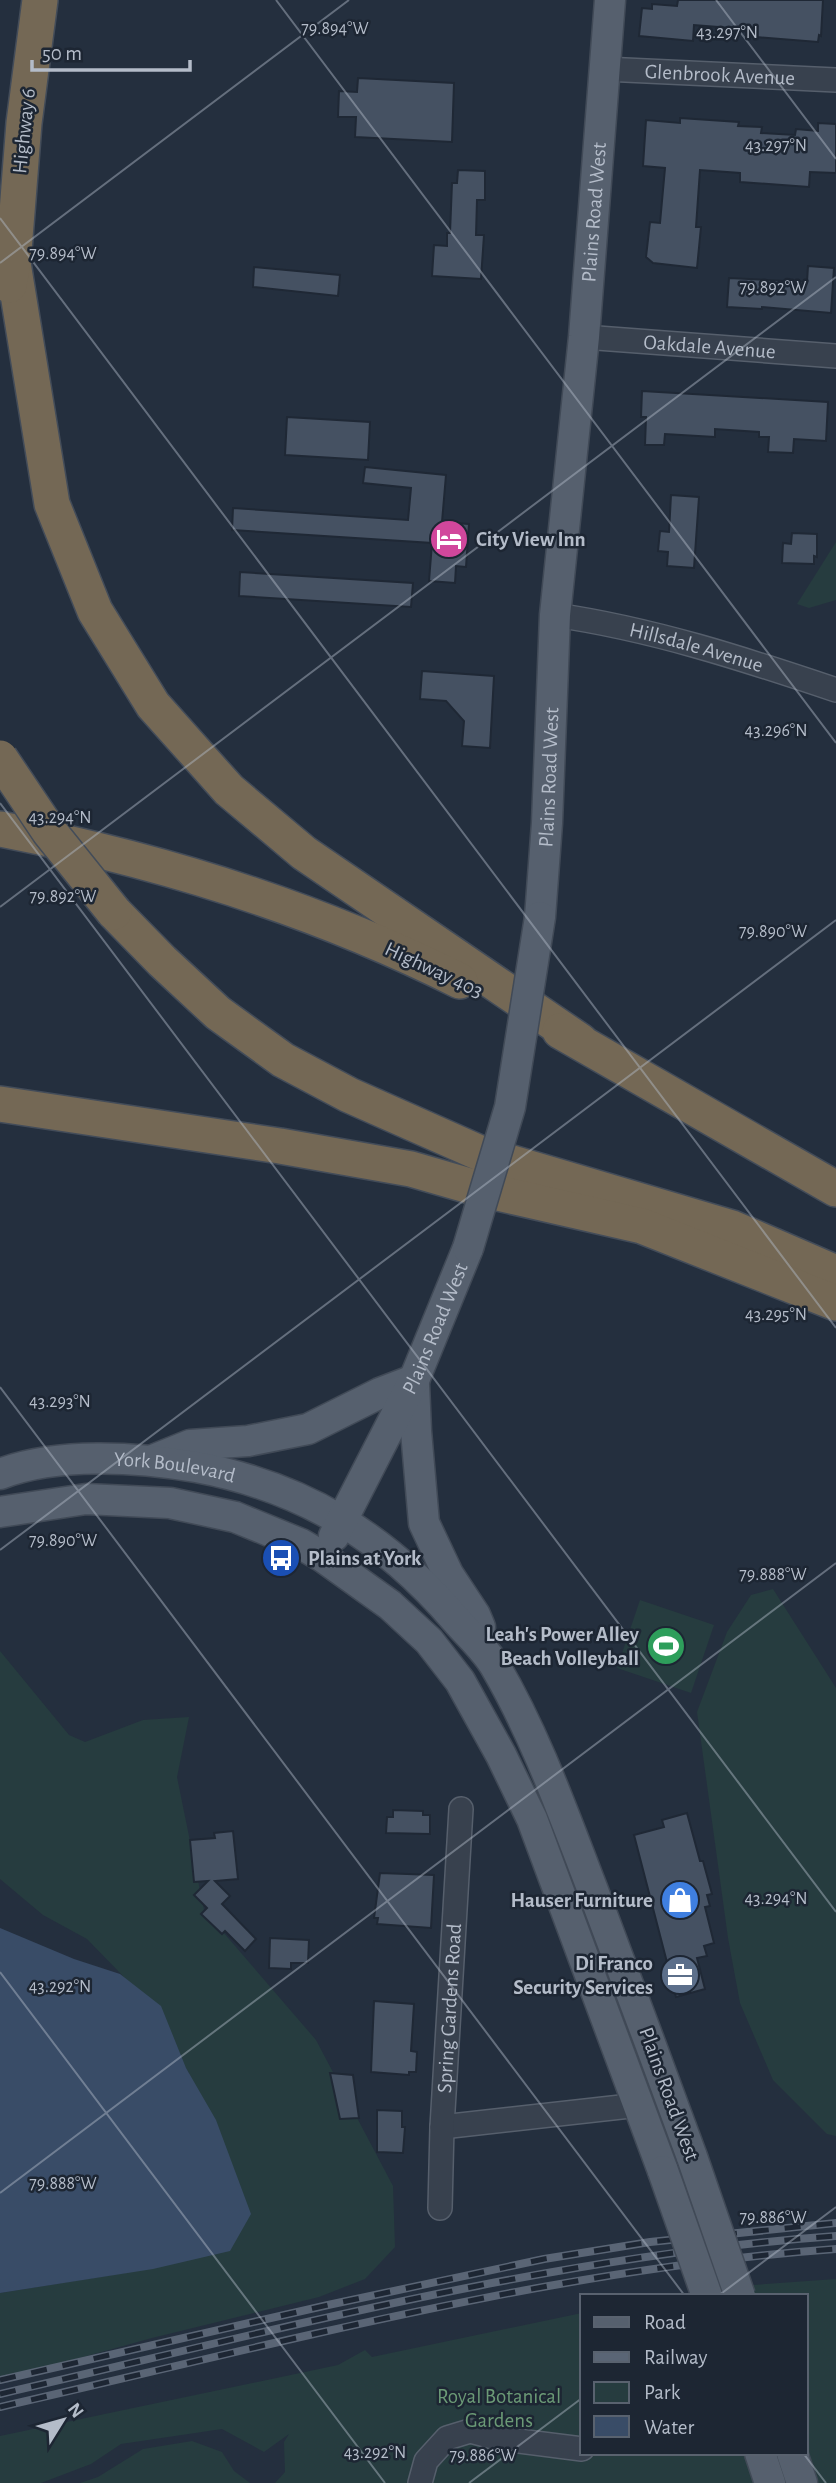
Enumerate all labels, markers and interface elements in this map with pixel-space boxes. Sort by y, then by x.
text: 79.894°W [301,20,369,38]
text: 43.297°N [696,24,758,42]
scale bar [32,28,189,72]
text: 50 m [42,43,82,64]
street label: Glenbrook Avenue [644,60,795,89]
street label: Highway 6 [9,87,39,175]
text: 43.297°N [745,137,807,155]
street label: Plains Road West [578,141,610,283]
text: 79.894°W [29,245,97,263]
text: 79.892°W [740,279,806,297]
street label: Oakdale Avenue [643,331,776,362]
hotel icon: City View Inn [428,518,470,560]
place label: City View Inn [476,529,586,550]
street label: Hillsdale Avenue [627,619,766,676]
street label: Plains Road West [535,707,562,848]
text: 43.296°N [745,722,807,740]
text: 43.294°N [28,809,92,827]
text: 79.892°W [30,888,96,906]
text: 79.890°W [739,923,807,941]
street label: Highway 403 [382,938,486,1002]
street label: Plains Road West [398,1259,471,1398]
text: 43.295°N [745,1306,807,1324]
text: 43.293°N [29,1393,91,1411]
street label: York Boulevard [114,1448,238,1486]
text: 79.890°W [29,1532,97,1550]
bus stop icon: Plains at York [260,1537,302,1579]
place label: Plains at York [308,1548,422,1569]
text: 79.888°W [739,1566,807,1584]
place label: Leah's Power Alley Beach Volleyball [485,1624,640,1669]
sports icon: Leah's Power Alley Beach Volleyball [645,1625,687,1667]
shop icon: Hauser Furniture [659,1879,701,1921]
place label: Hauser Furniture [510,1890,653,1911]
text: 43.294°N [744,1890,808,1908]
street label: Spring Gardens Road [434,1923,465,2094]
place label: Di Franco Security Services [513,1953,653,1998]
office icon: Di Franco Security Services [659,1954,701,1996]
text: 43.292°N [29,1978,91,1996]
street label: Plains Road West [635,2025,703,2164]
text: 79.888°W [29,2175,97,2193]
text: 79.886°W [739,2209,807,2227]
legend [580,2294,808,2455]
text: Road [644,2312,686,2333]
text: Railway [644,2347,707,2368]
text: Park [644,2382,681,2403]
north arrow [28,2385,98,2455]
park label: Royal Botanical Gardens [437,2386,561,2431]
text: N [64,2400,87,2422]
text: Water [644,2417,694,2438]
text: 43.292°N [344,2444,406,2462]
text: 79.886°W [449,2447,517,2465]

